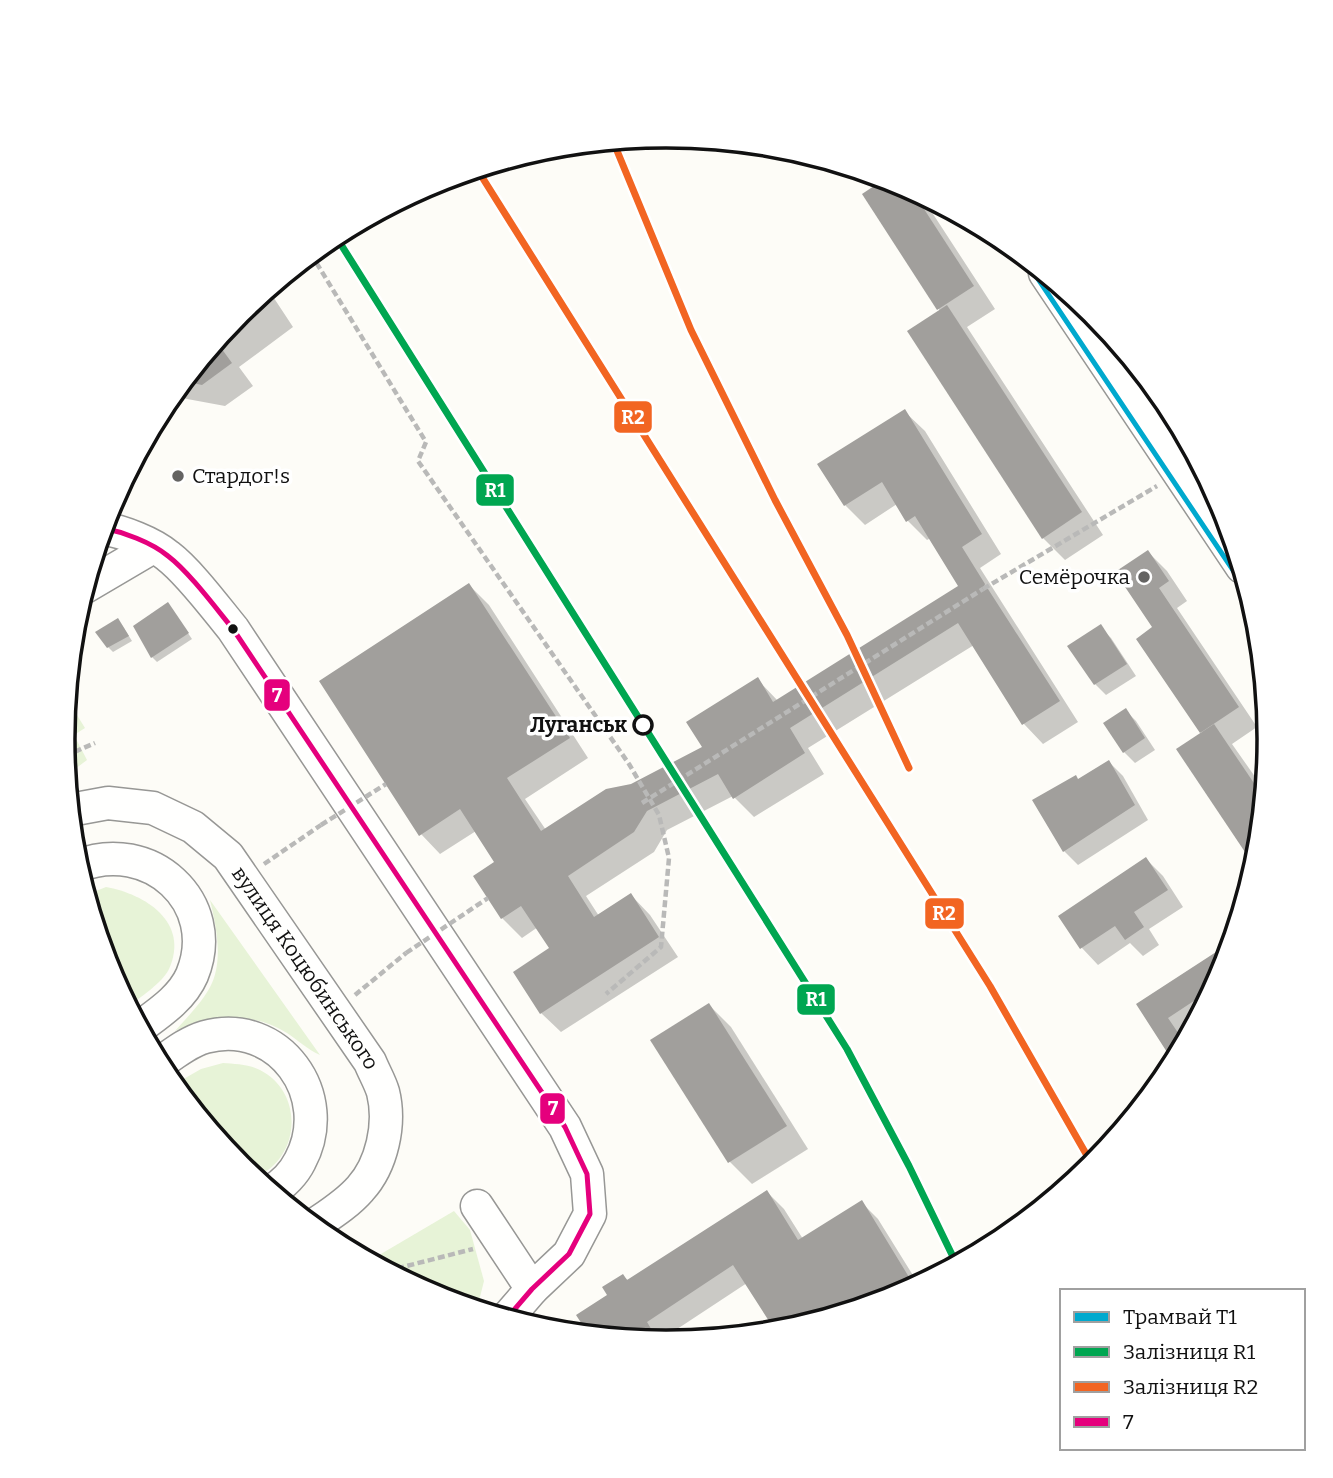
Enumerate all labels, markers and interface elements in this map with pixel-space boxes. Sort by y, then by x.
line badge: R2 [613,400,653,434]
text: R2 [621,406,645,429]
place label: Стардог!s [192,463,290,489]
marker: Стардог!s [170,468,186,484]
line badge: R1 [475,473,515,507]
text: R1 [485,479,506,502]
place label: Семёрочка [1019,564,1130,590]
marker: Семёрочка [1136,569,1152,585]
unlabelled marker [226,622,240,636]
line badge: 7 [263,678,291,712]
text: 7 [272,684,282,707]
place label: Луганськ [530,712,627,738]
marker: Луганськ [633,715,653,735]
street label: вулиця Коцюбинського [226,861,385,1073]
line badge: R2 [924,897,965,930]
text: R2 [932,902,956,925]
line badge: R1 [796,983,836,1016]
text: R1 [806,988,827,1011]
line badge: 7 [539,1092,566,1125]
text: 7 [548,1097,558,1120]
legend [1060,1289,1305,1450]
text: Трамвай T1 [1123,1304,1237,1330]
text: Залізниця R1 [1123,1339,1256,1365]
text: Залізниця R2 [1123,1374,1258,1400]
text: 7 [1123,1409,1134,1435]

